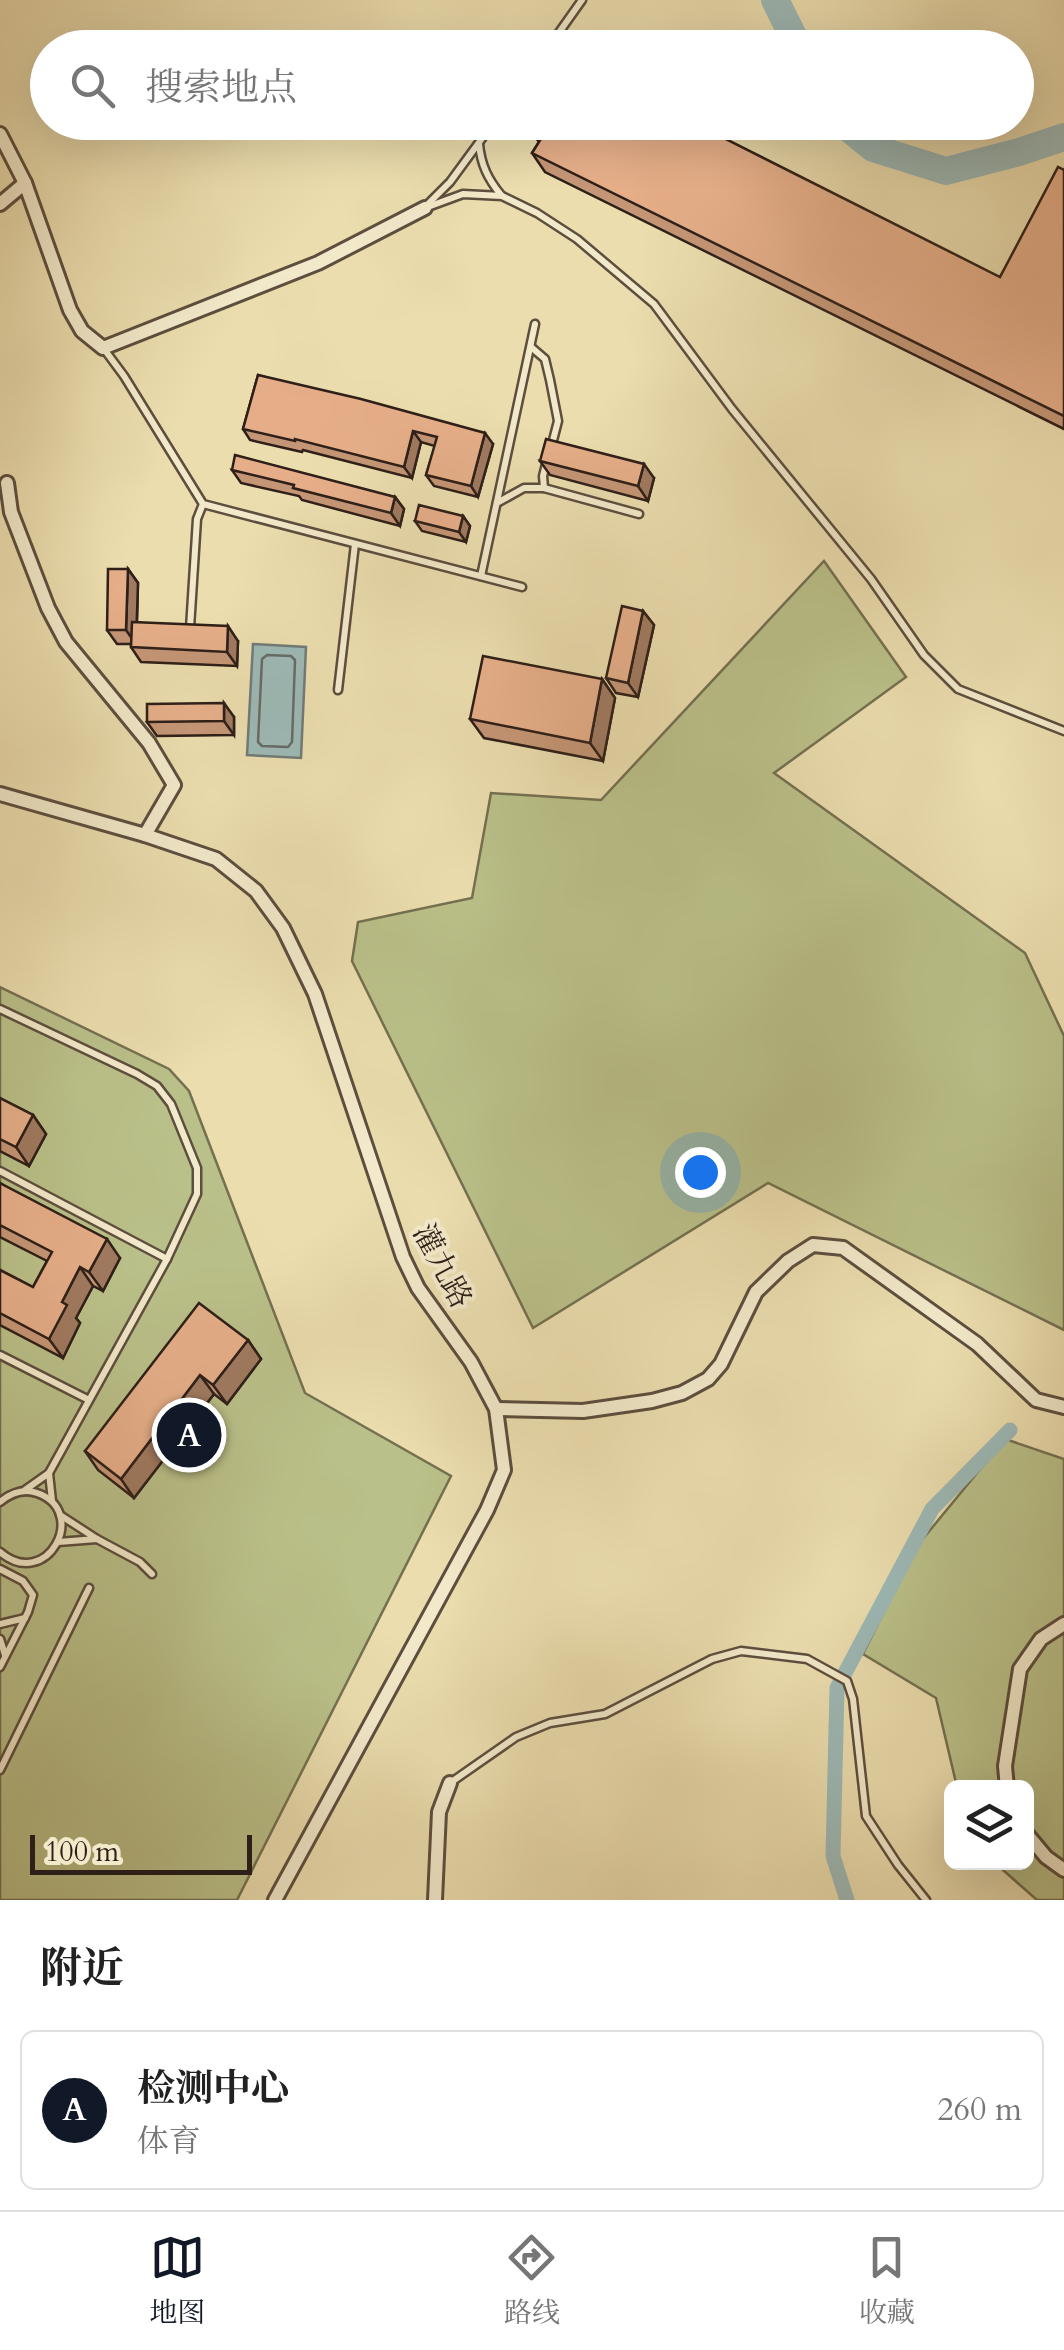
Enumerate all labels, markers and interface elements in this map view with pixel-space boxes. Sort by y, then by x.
search box [30,30,1034,140]
icon: search [65,58,120,113]
text: 搜索地点 [145,62,297,114]
your location [675,1147,726,1198]
street label: 灌九路 [403,1217,481,1315]
pin: A [156,1398,222,1472]
map controls [944,1780,1034,1870]
button: layers [944,1780,1034,1870]
scale bar [30,1830,252,1874]
text: 100 m [45,1833,119,1871]
text: 附近 [40,1940,124,1997]
text: 检测中心 [137,2063,289,2115]
text: A [62,2088,87,2132]
text: 260 m [937,2088,1022,2132]
text: 体育 [137,2120,201,2164]
tab: 地图 [149,2230,205,2332]
tab: 路线 [504,2230,560,2332]
tab: 收藏 [859,2230,915,2332]

